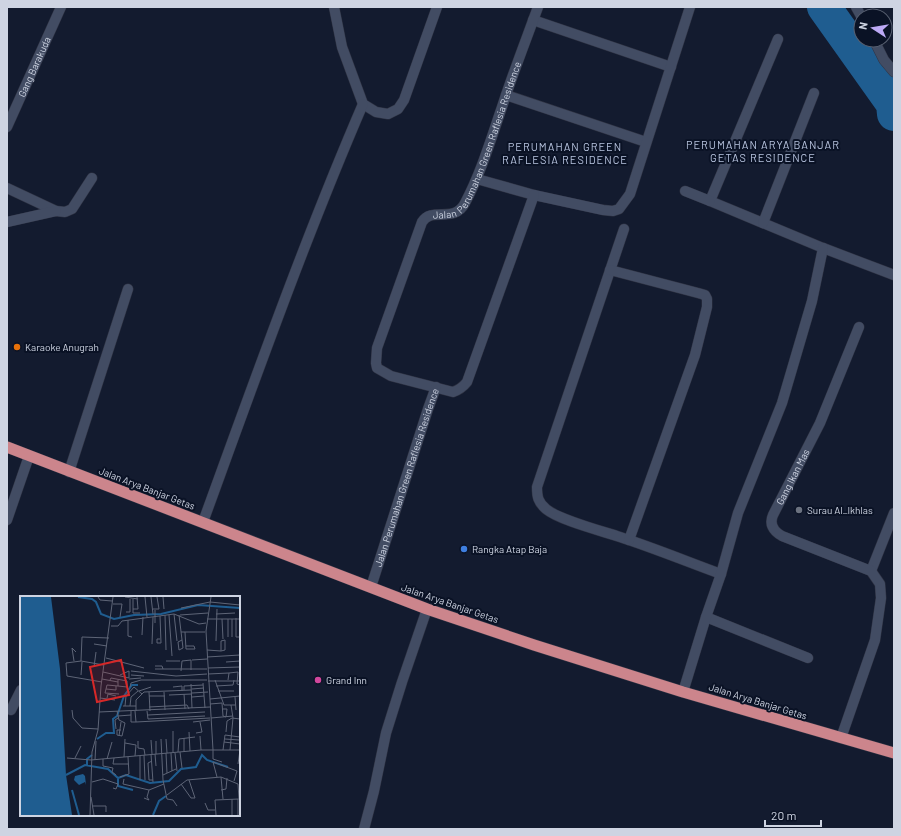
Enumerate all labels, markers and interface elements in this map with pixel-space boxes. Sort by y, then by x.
north arrow [853,8,893,48]
text: N [856,21,870,31]
street label: Gang Barakuda [15,35,53,99]
street label: Jalan Perumahan Green Raflesia Residence [432,60,523,221]
district label: PERUMAHAN ARYA BANJAR GETAS RESIDENCE [686,138,840,164]
district label: PERUMAHAN GREEN RAFLESIA RESIDENCE [502,140,628,166]
place label: Karaoke Anugrah [25,341,99,353]
marker: Karaoke Anugrah [12,342,22,352]
street label: Jalan Perumahan Green Raflesia Residence [372,387,441,568]
street label: Gang Ikan Mas [773,447,812,507]
street label: Jalan Arya Banjar Getas [97,464,197,512]
place label: Surau Al_Ikhlas [807,504,873,516]
marker: Surau Al_Ikhlas [794,505,804,515]
place label: Rangka Atap Baja [472,543,547,555]
marker: Rangka Atap Baja [459,544,469,554]
street label: Jalan Arya Banjar Getas [400,581,500,625]
inset map [20,596,240,816]
place label: Grand Inn [326,674,367,686]
marker: Grand Inn [313,675,323,685]
street label: Jalan Arya Banjar Getas [707,680,809,722]
scale bar [765,802,821,828]
text: 20 m [771,808,797,822]

